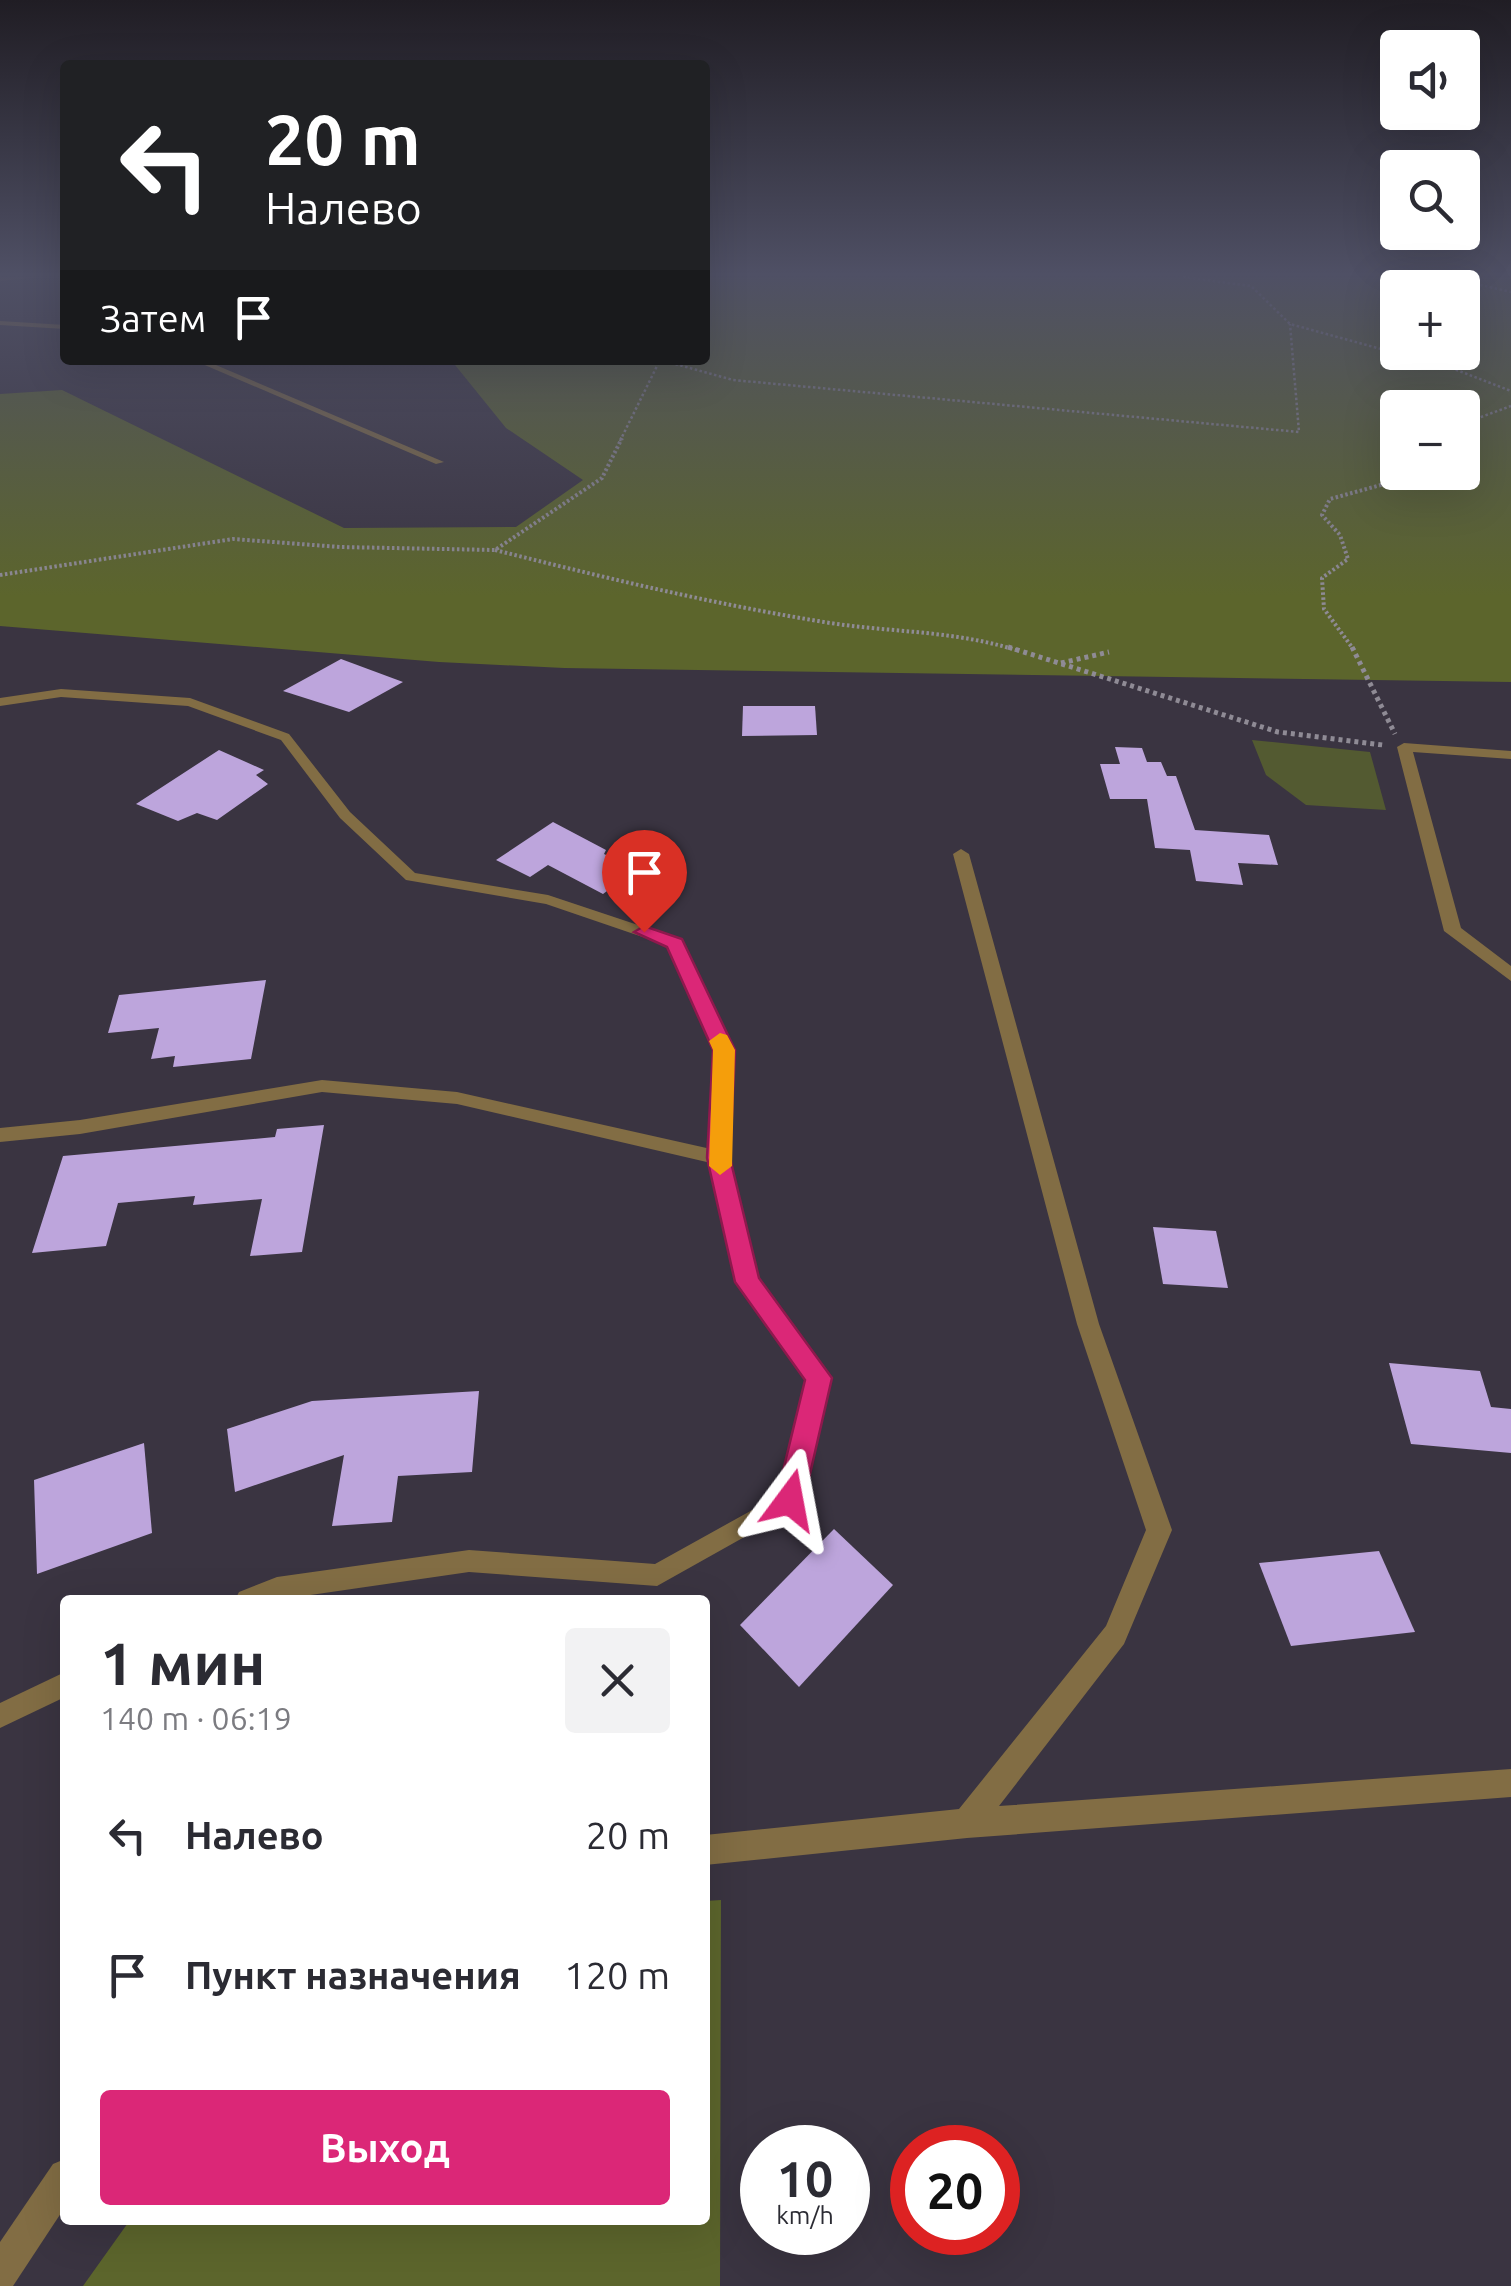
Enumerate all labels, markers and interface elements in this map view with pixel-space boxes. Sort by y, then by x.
map controls [1380,30,1480,490]
button: sound [1380,30,1480,130]
icon: left [100,100,230,230]
text: 20 m [265,100,421,178]
button: search [1380,150,1480,250]
text: Налево [265,182,422,233]
button: + [1380,270,1480,370]
icon: arrive [226,290,281,345]
text: Затем [100,297,206,339]
button: − [1380,390,1480,490]
pin [602,830,687,933]
icon: arrive [617,845,672,900]
position arrow [738,1448,842,1552]
button: close [565,1628,670,1733]
text: 1 мин [100,1629,265,1696]
text: 140 m · 06:19 [100,1700,292,1736]
icon: left [100,1808,155,1863]
text: Налево [185,1814,324,1856]
text: 20 m [586,1814,670,1856]
icon: arrive [100,1948,155,2003]
text: Пункт назначения [185,1954,521,1996]
text: 120 m [564,1954,670,1996]
button: Выход [100,2090,670,2205]
speed limit sign: 20 [890,2125,1020,2255]
text: 10 [777,2150,833,2206]
text: km/h [776,2201,834,2229]

